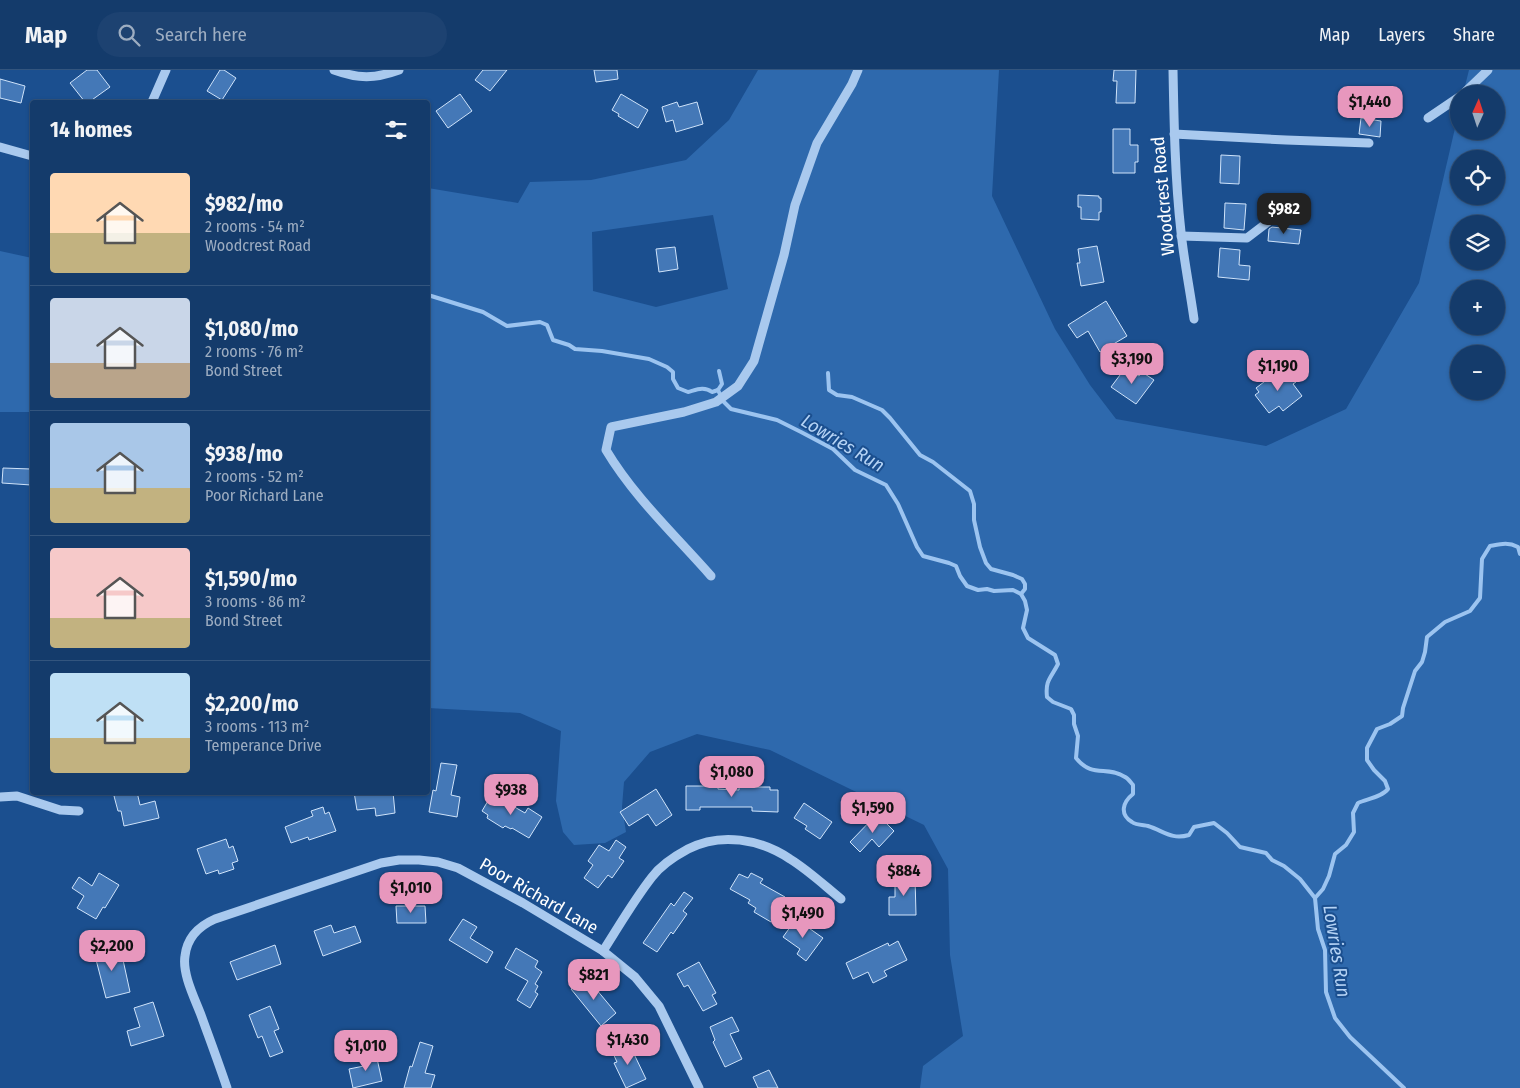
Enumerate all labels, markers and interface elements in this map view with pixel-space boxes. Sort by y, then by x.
search box [97,12,447,57]
text: Map [25,21,67,49]
icon: search [115,21,143,49]
text: Search here [155,23,247,46]
text: Map [1319,24,1350,46]
text: Layers [1378,24,1425,46]
text: Share [1453,24,1495,46]
pin: $1,440 [1329,85,1411,128]
north arrow [1450,85,1505,140]
map controls [1450,85,1505,400]
text: $1,440 [1349,92,1391,111]
icon: filters [382,116,410,144]
text: 14 homes [50,117,132,143]
street label: Woodcrest Road [1147,136,1179,256]
button: locate [1450,150,1505,205]
text: $982/mo [205,191,283,217]
pin: $982 [1254,192,1314,235]
icon: home [90,193,150,253]
text: $982 [1268,199,1300,218]
button: layers [1450,215,1505,270]
text: 2 rooms · 54 m² [205,217,305,236]
text: Woodcrest Road [205,236,311,255]
button: + [1450,280,1505,335]
text: $1,080/mo [205,316,299,342]
icon: home [90,318,150,378]
text: 2 rooms · 76 m² [205,342,304,361]
pin: $3,190 [1091,342,1173,385]
button: − [1450,345,1505,400]
text: $3,190 [1111,349,1153,368]
pin: $1,190 [1237,350,1319,392]
text: $1,190 [1258,356,1298,375]
text: Bond Street [205,361,282,380]
water label: Lowries Run [797,409,889,477]
text: $938/mo [205,441,283,467]
icon: home [90,443,150,503]
text: 2 rooms · 52 m² [205,467,304,486]
text: Poor Richard Lane [205,486,324,505]
text: $1,590/mo [205,566,297,592]
icon: home [90,568,150,628]
text: 3 rooms · 86 m² [205,592,306,611]
text: Bond Street [205,611,282,630]
text: $2,200/mo [205,691,299,717]
icon: home [90,693,150,753]
text: 3 rooms · 113 m² [205,717,309,736]
text: Temperance Drive [205,736,322,755]
pin: $1,080 [691,756,773,798]
text: $1,080 [710,762,754,781]
pin: $938 [481,774,541,816]
text: $938 [495,780,527,799]
pin: $1,590 [832,792,914,834]
text: $1,590 [852,798,894,817]
street label: Poor Richard Lane [476,853,602,939]
pin: $884 [874,854,934,897]
text: $884 [887,861,921,880]
pin: $1,010 [370,872,452,914]
text: $1,010 [390,878,432,897]
pin: $1,490 [762,896,844,939]
text: $1,490 [782,903,824,922]
water label: Lowries Run [1318,903,1356,999]
pin: $2,200 [71,930,153,972]
text: $2,200 [90,936,134,955]
pin: $821 [564,958,624,1001]
text: $821 [579,965,609,984]
pin: $1,430 [587,1024,669,1066]
pin: $1,010 [325,1030,407,1072]
text: $1,430 [607,1030,649,1049]
text: $1,010 [345,1036,387,1055]

